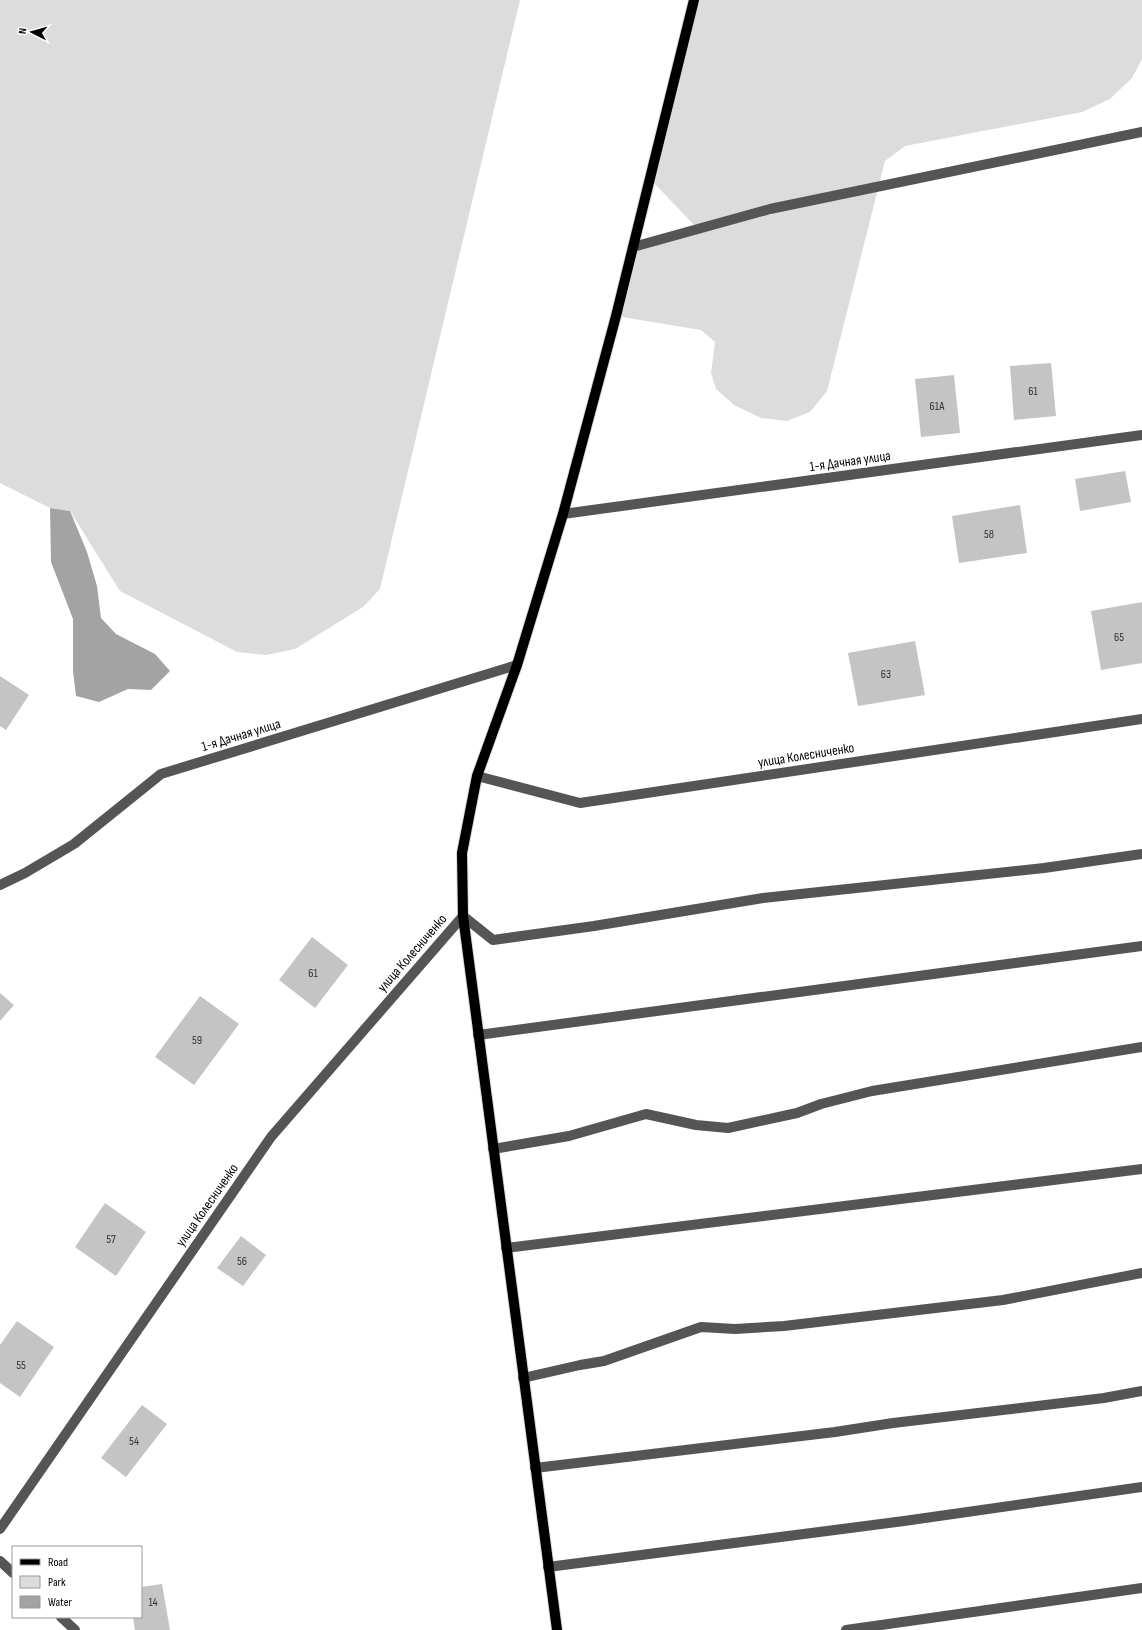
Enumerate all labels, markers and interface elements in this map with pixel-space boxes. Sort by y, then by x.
north arrow [12,12,52,52]
text: N [16,27,29,35]
house number: 61 [1028,384,1039,399]
house number: 61А [930,399,945,414]
street label: 1-я Дачная улица [808,447,892,475]
house number: 58 [984,527,994,542]
house number: 65 [1114,630,1124,645]
house number: 63 [881,667,891,682]
street label: 1-я Дачная улица [199,715,283,755]
street label: улица Колесниченко [757,739,856,771]
street label: улица Колесниченко [374,911,450,995]
house number: 61 [308,966,319,981]
house number: 59 [192,1033,202,1048]
street label: улица Колесниченко [172,1160,242,1250]
house number: 57 [106,1232,116,1247]
house number: 56 [237,1254,247,1269]
house number: 55 [16,1358,26,1373]
house number: 54 [129,1434,139,1449]
legend [12,1546,142,1618]
text: Road [48,1555,68,1570]
text: Park [48,1575,66,1590]
text: Water [48,1595,72,1610]
house number: 14 [148,1595,158,1610]

